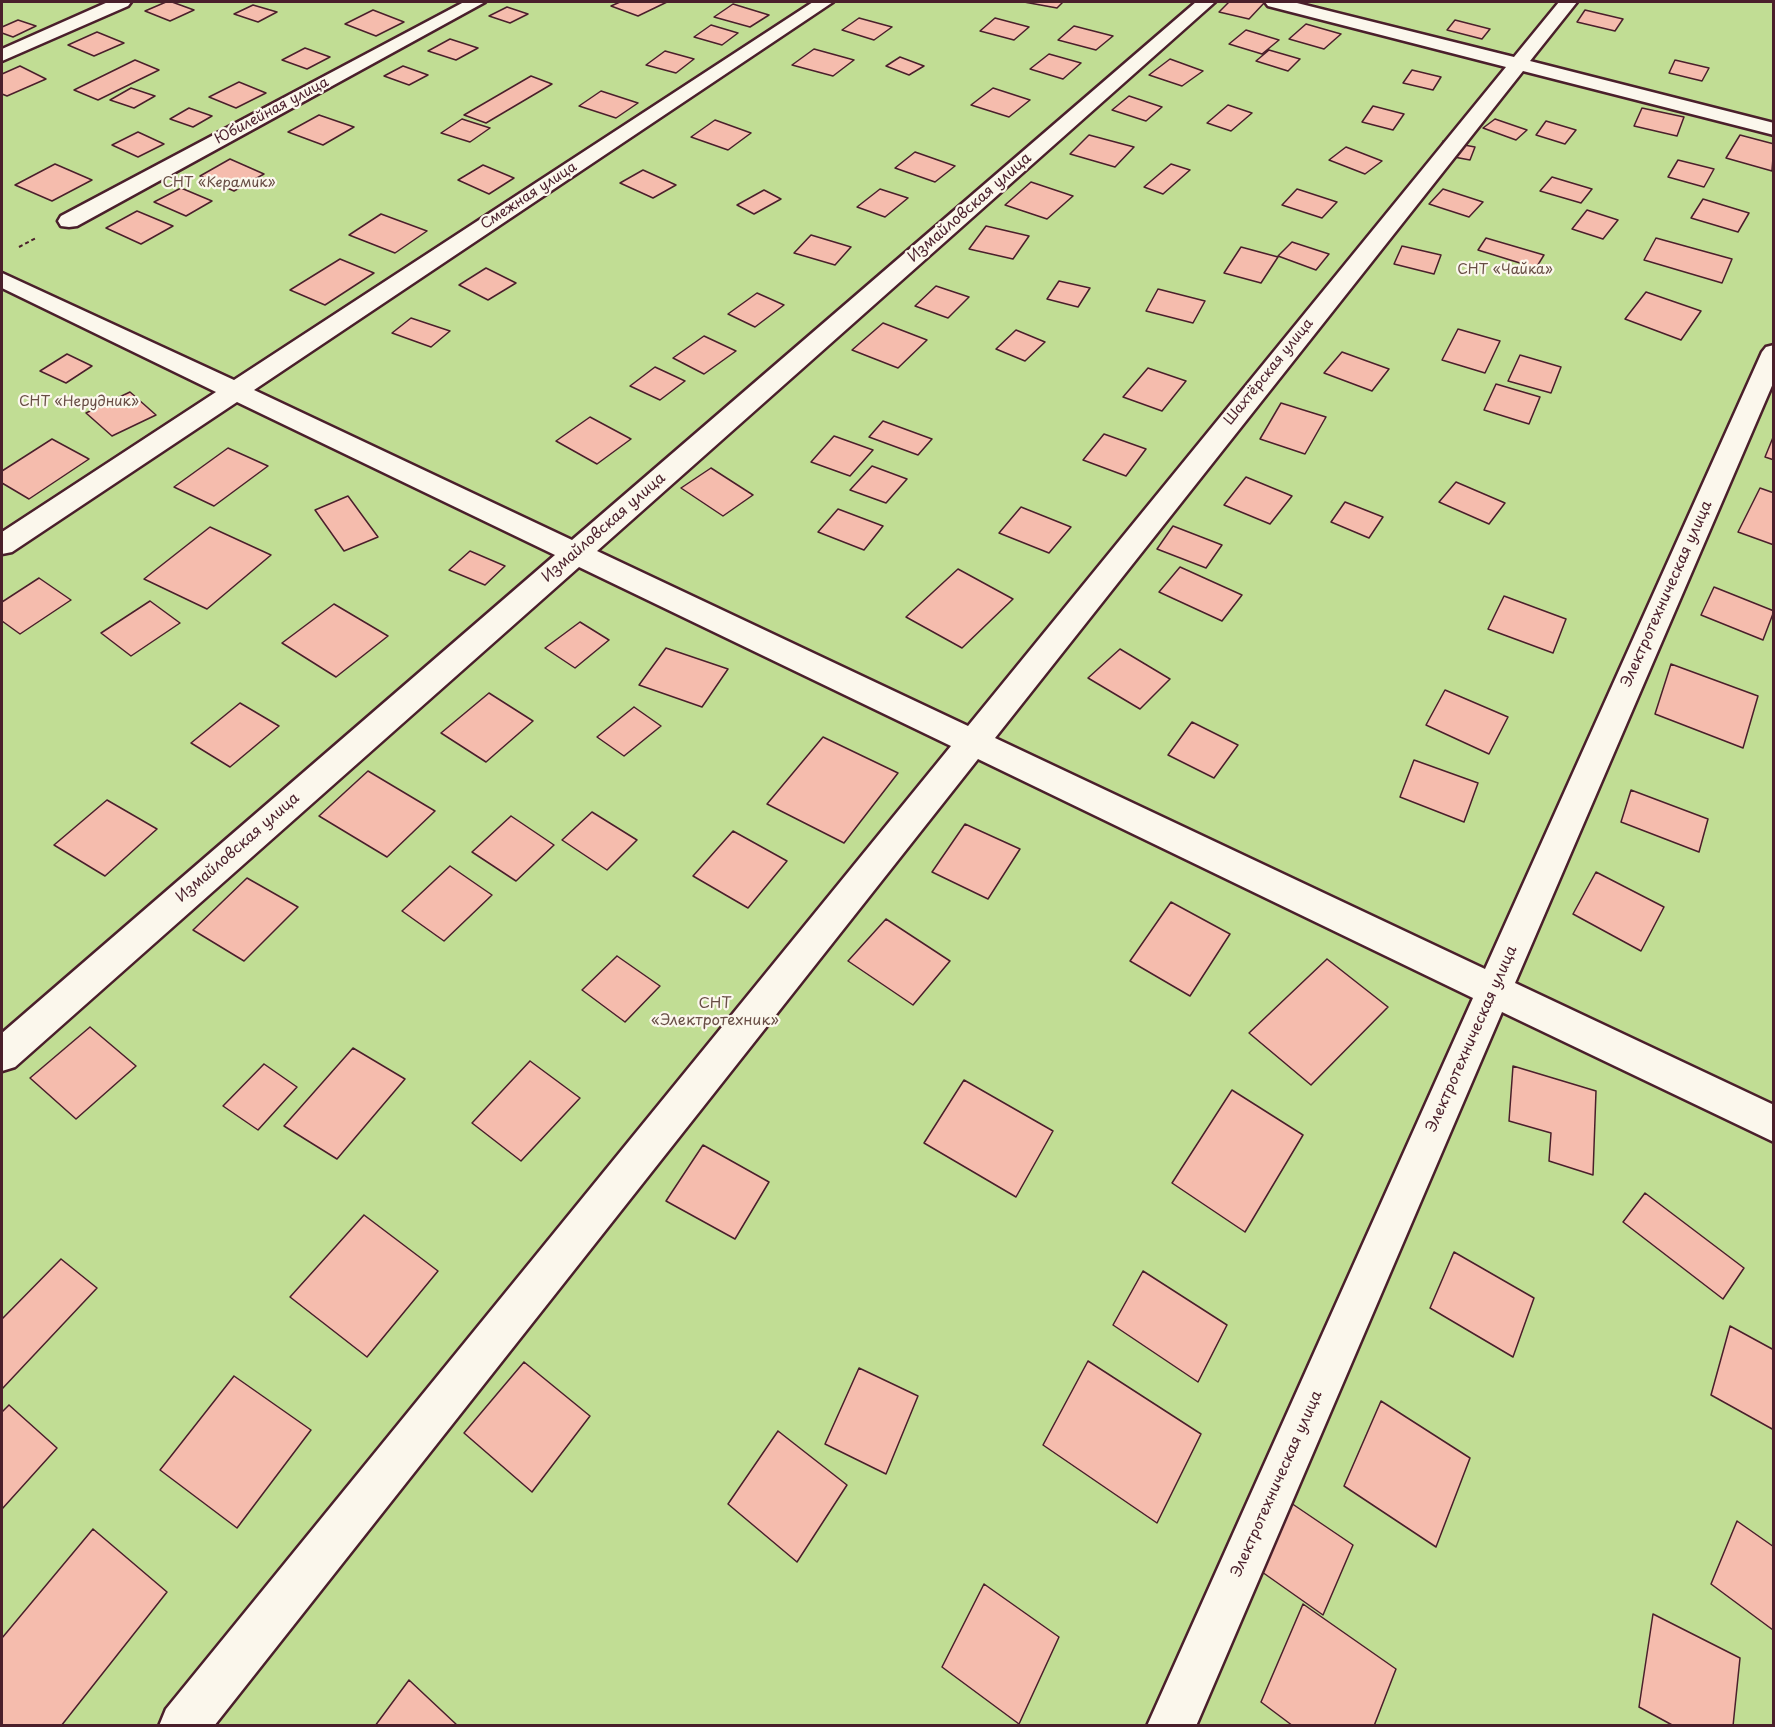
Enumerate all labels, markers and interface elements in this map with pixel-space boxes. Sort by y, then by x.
street label: Юбилейная улица [212,74,332,148]
street label: Измайловская улица [905,149,1035,267]
street label: Смежная улица [478,159,580,233]
park label: СНТ «Керамик» [163,175,275,191]
park label: СНТ «Чайка» [1457,262,1553,278]
street label: Шахтёрская улица [1221,315,1317,429]
park label: СНТ «Нерудник» [19,394,139,410]
street label: Измайловская улица [539,469,669,587]
street label: Электротехническая улица [1618,498,1716,690]
street label: Измайловская улица [173,789,303,907]
street label: Электротехническая улица [1423,943,1521,1135]
park label: СНТ «Электротехник» [651,995,779,1030]
street label: Электротехническая улица [1228,1388,1326,1580]

